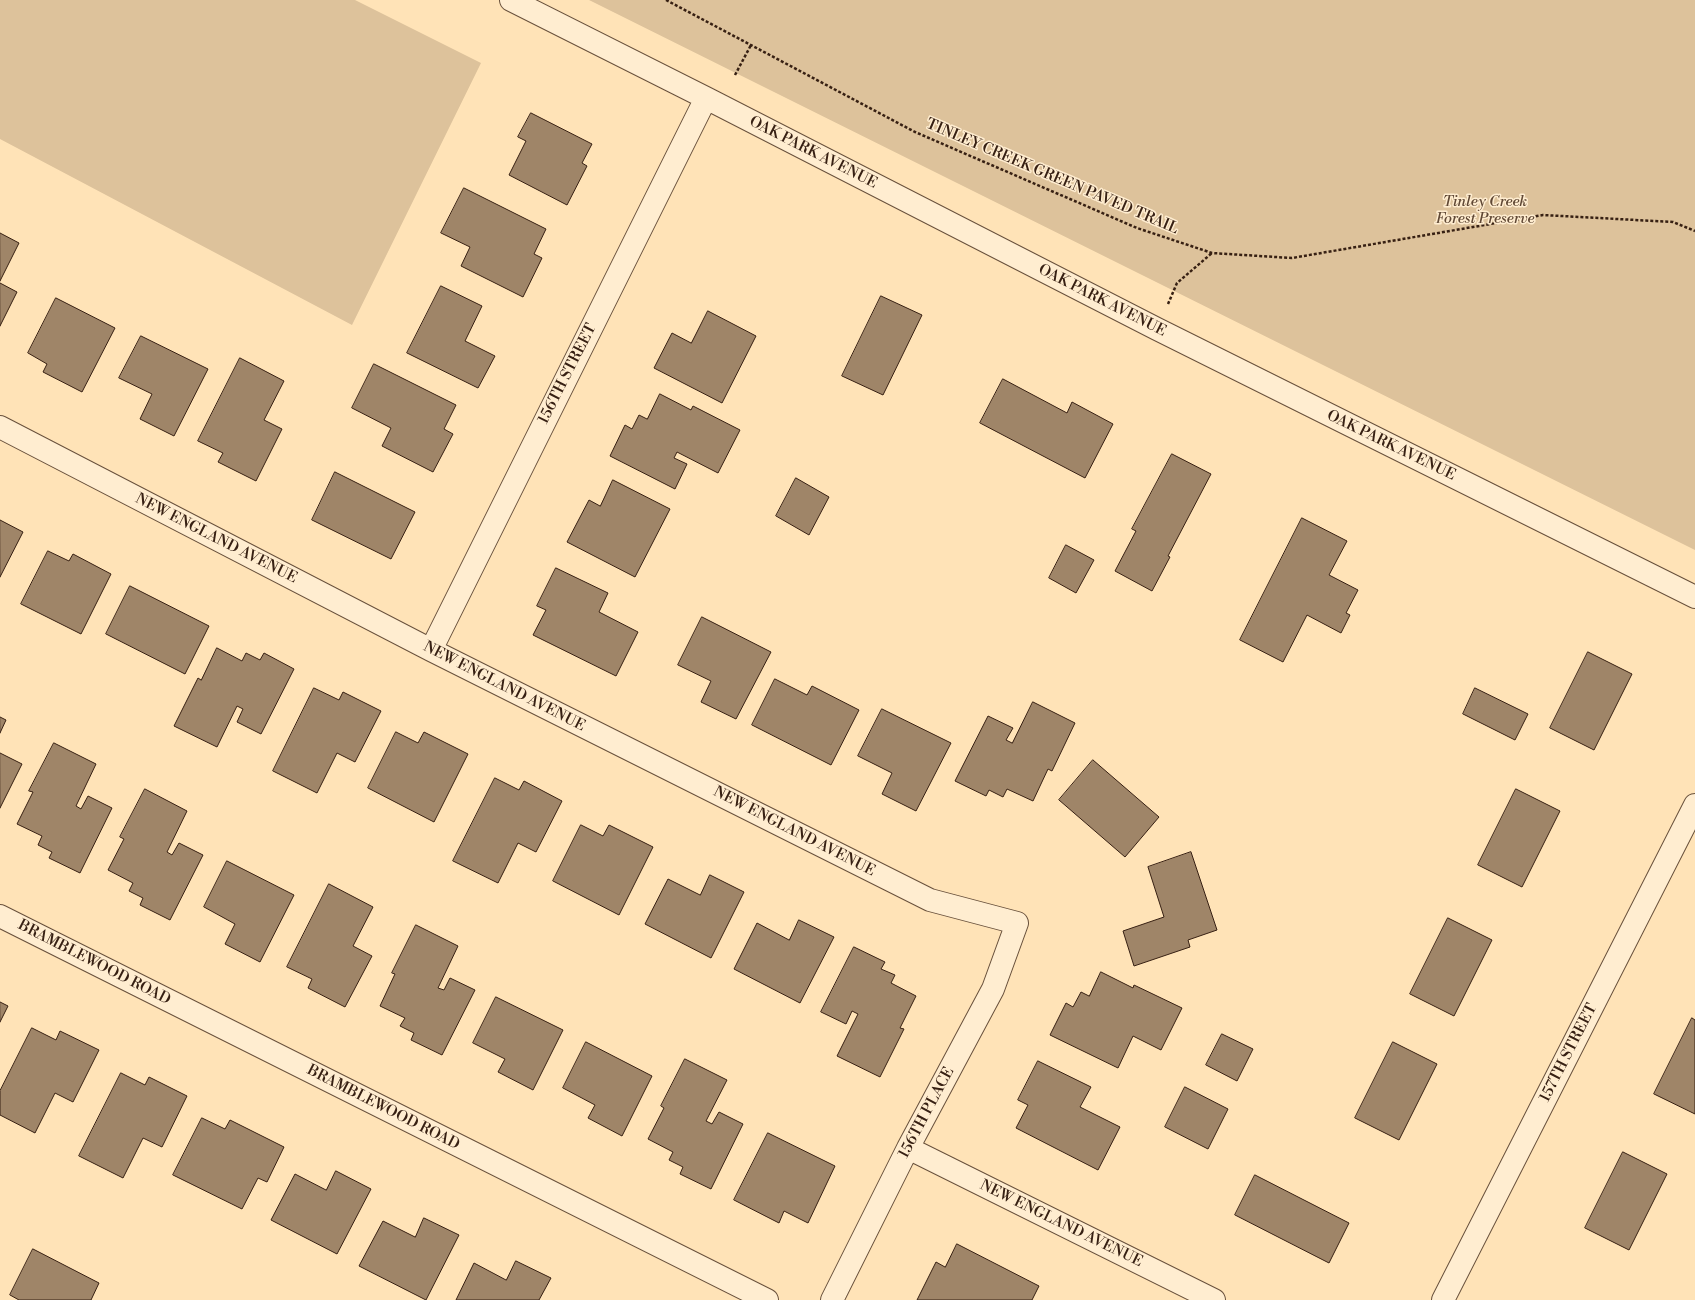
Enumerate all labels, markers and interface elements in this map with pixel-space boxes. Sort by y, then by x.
street label: OAK PARK AVENUE [746,113,880,193]
street label: TINLEY CREEK GREEN PAVED TRAIL [923,115,1181,239]
park label: Tinley Creek Forest Preserve [1435,193,1535,228]
street label: OAK PARK AVENUE [1035,261,1169,341]
street label: 156TH STREET [535,321,601,427]
street label: OAK PARK AVENUE [1324,407,1458,485]
street label: NEW ENGLAND AVENUE [132,490,300,588]
street label: NEW ENGLAND AVENUE [420,638,588,736]
street label: NEW ENGLAND AVENUE [710,783,878,881]
street label: BRAMBLEWOOD ROAD [15,917,173,1009]
street label: 157TH STREET [1536,1001,1602,1105]
street label: BRAMBLEWOOD ROAD [304,1062,462,1154]
street label: 156TH PLACE [895,1064,959,1162]
street label: NEW ENGLAND AVENUE [977,1177,1145,1271]

